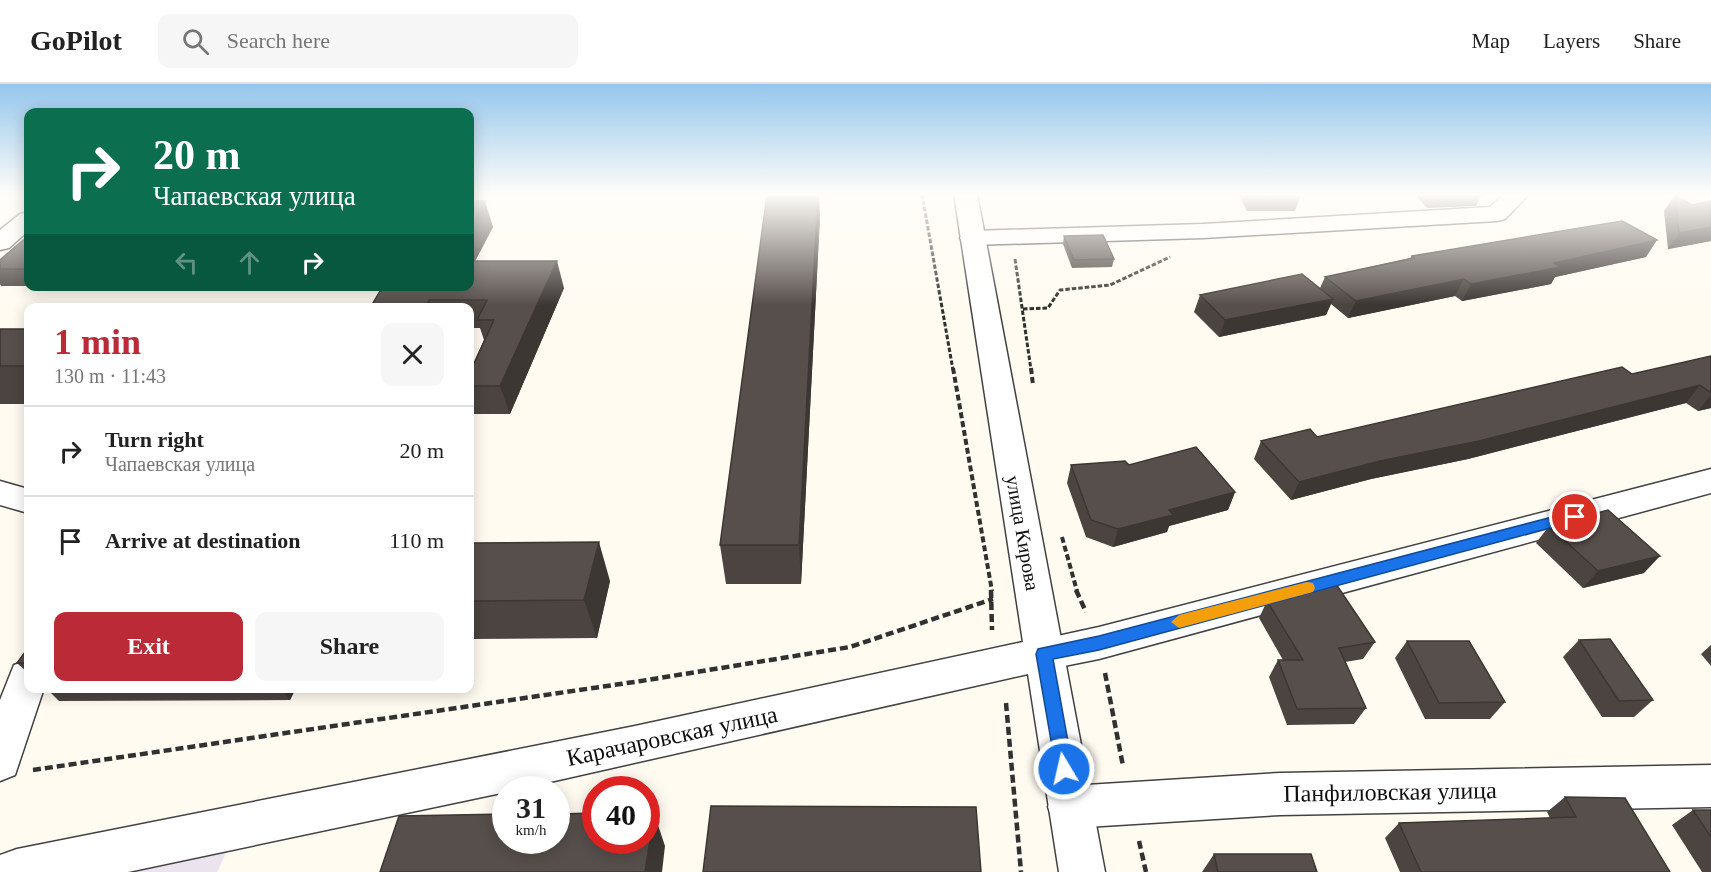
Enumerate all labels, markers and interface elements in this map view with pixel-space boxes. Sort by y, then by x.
search box [158,14,578,68]
text: GoPilot [30,25,122,56]
icon: search [179,25,212,58]
text: Search here [227,28,330,53]
text: Map [1472,29,1510,53]
text: Layers [1543,29,1600,53]
text: Share [1633,29,1681,53]
icon: right [54,132,132,210]
text: 20 m [153,132,241,178]
text: Чапаевская улица [153,181,356,211]
icon: left [170,246,203,279]
icon: ahead [233,246,266,279]
icon: right [296,246,329,279]
text: 1 min [54,322,141,362]
button: close [381,323,444,386]
text: 130 m · 11:43 [54,365,166,387]
text: Turn right [105,427,204,452]
icon: right [54,435,87,468]
text: 20 m [399,438,444,463]
text: Чапаевская улица [105,453,255,475]
street label: улица Кирова [1001,474,1044,593]
pin [1549,491,1600,542]
icon: arrive [1558,500,1591,533]
icon: arrive [54,525,87,558]
text: Arrive at destination [105,528,301,553]
text: 110 m [389,528,444,553]
button: Exit [54,612,243,681]
button: Share [255,612,444,681]
street label: Карачаровская улица [564,701,780,771]
position arrow [1032,737,1096,801]
speed limit sign: 40 [582,776,660,854]
street label: Панфиловская улица [1283,777,1497,807]
text: 31 [516,791,546,824]
text: km/h [516,822,546,838]

